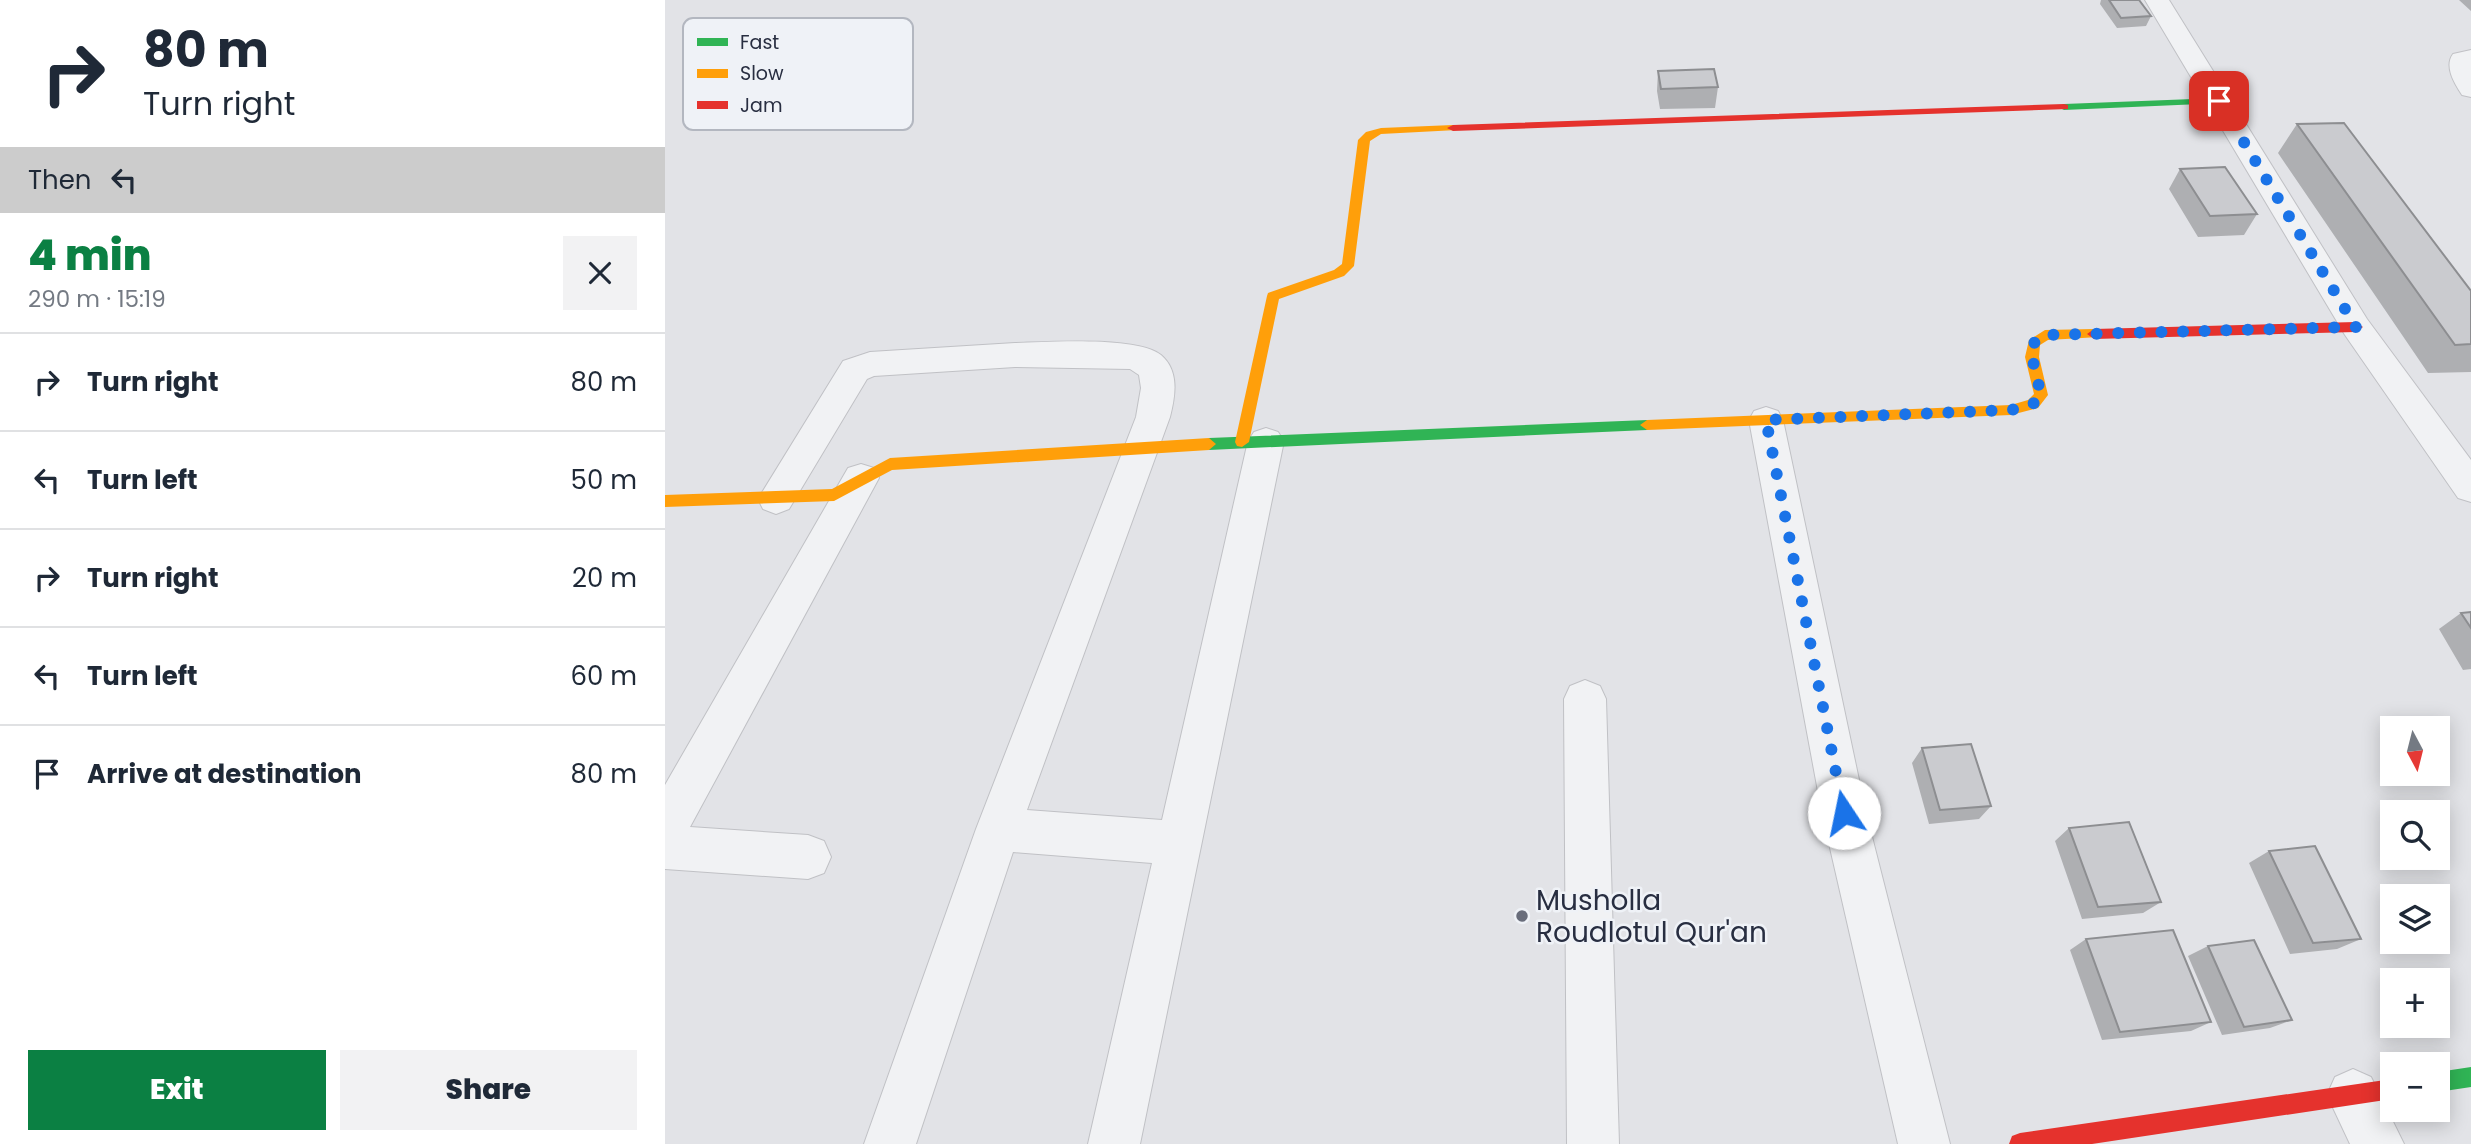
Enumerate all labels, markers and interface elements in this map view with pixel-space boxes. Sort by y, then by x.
text: 80 m [143,16,269,84]
legend [683,18,913,130]
icon: right [28,28,119,119]
text: Fast [740,29,779,56]
text: Slow [740,60,784,87]
pin [2189,71,2249,131]
text: Turn right [143,81,295,126]
icon: arrive [2200,82,2238,120]
text: Jam [740,92,782,119]
icon: left [105,161,143,199]
text: Then [28,162,91,198]
text: 4 min [28,226,152,285]
button: close [563,236,637,310]
text: 290 m · 15:19 [28,283,166,315]
icon: right [28,363,66,401]
text: Turn right [87,364,219,400]
text: 80 m [571,364,637,400]
icon: left [28,461,66,499]
text: Turn left [87,462,198,498]
text: 50 m [571,462,637,498]
icon: right [28,559,66,597]
text: Turn right [87,560,219,596]
text: 20 m [572,560,637,596]
icon: left [28,657,66,695]
text: Turn left [87,658,198,694]
text: 60 m [570,658,637,694]
north arrow [2380,716,2450,786]
map controls [2380,716,2450,1122]
icon: arrive [28,755,66,793]
text: Arrive at destination [87,756,362,792]
text: 80 m [571,756,637,792]
position arrow [1807,776,1881,850]
button: search [2380,800,2450,870]
place label: Musholla Roudlotul Qur'an [1536,881,1767,952]
button: layers [2380,884,2450,954]
marker: Musholla Roudlotul Qur'an [1514,908,1530,924]
button: + [2380,968,2450,1038]
button: Exit [28,1050,326,1130]
button: Share [340,1050,637,1130]
button: − [2380,1052,2450,1122]

